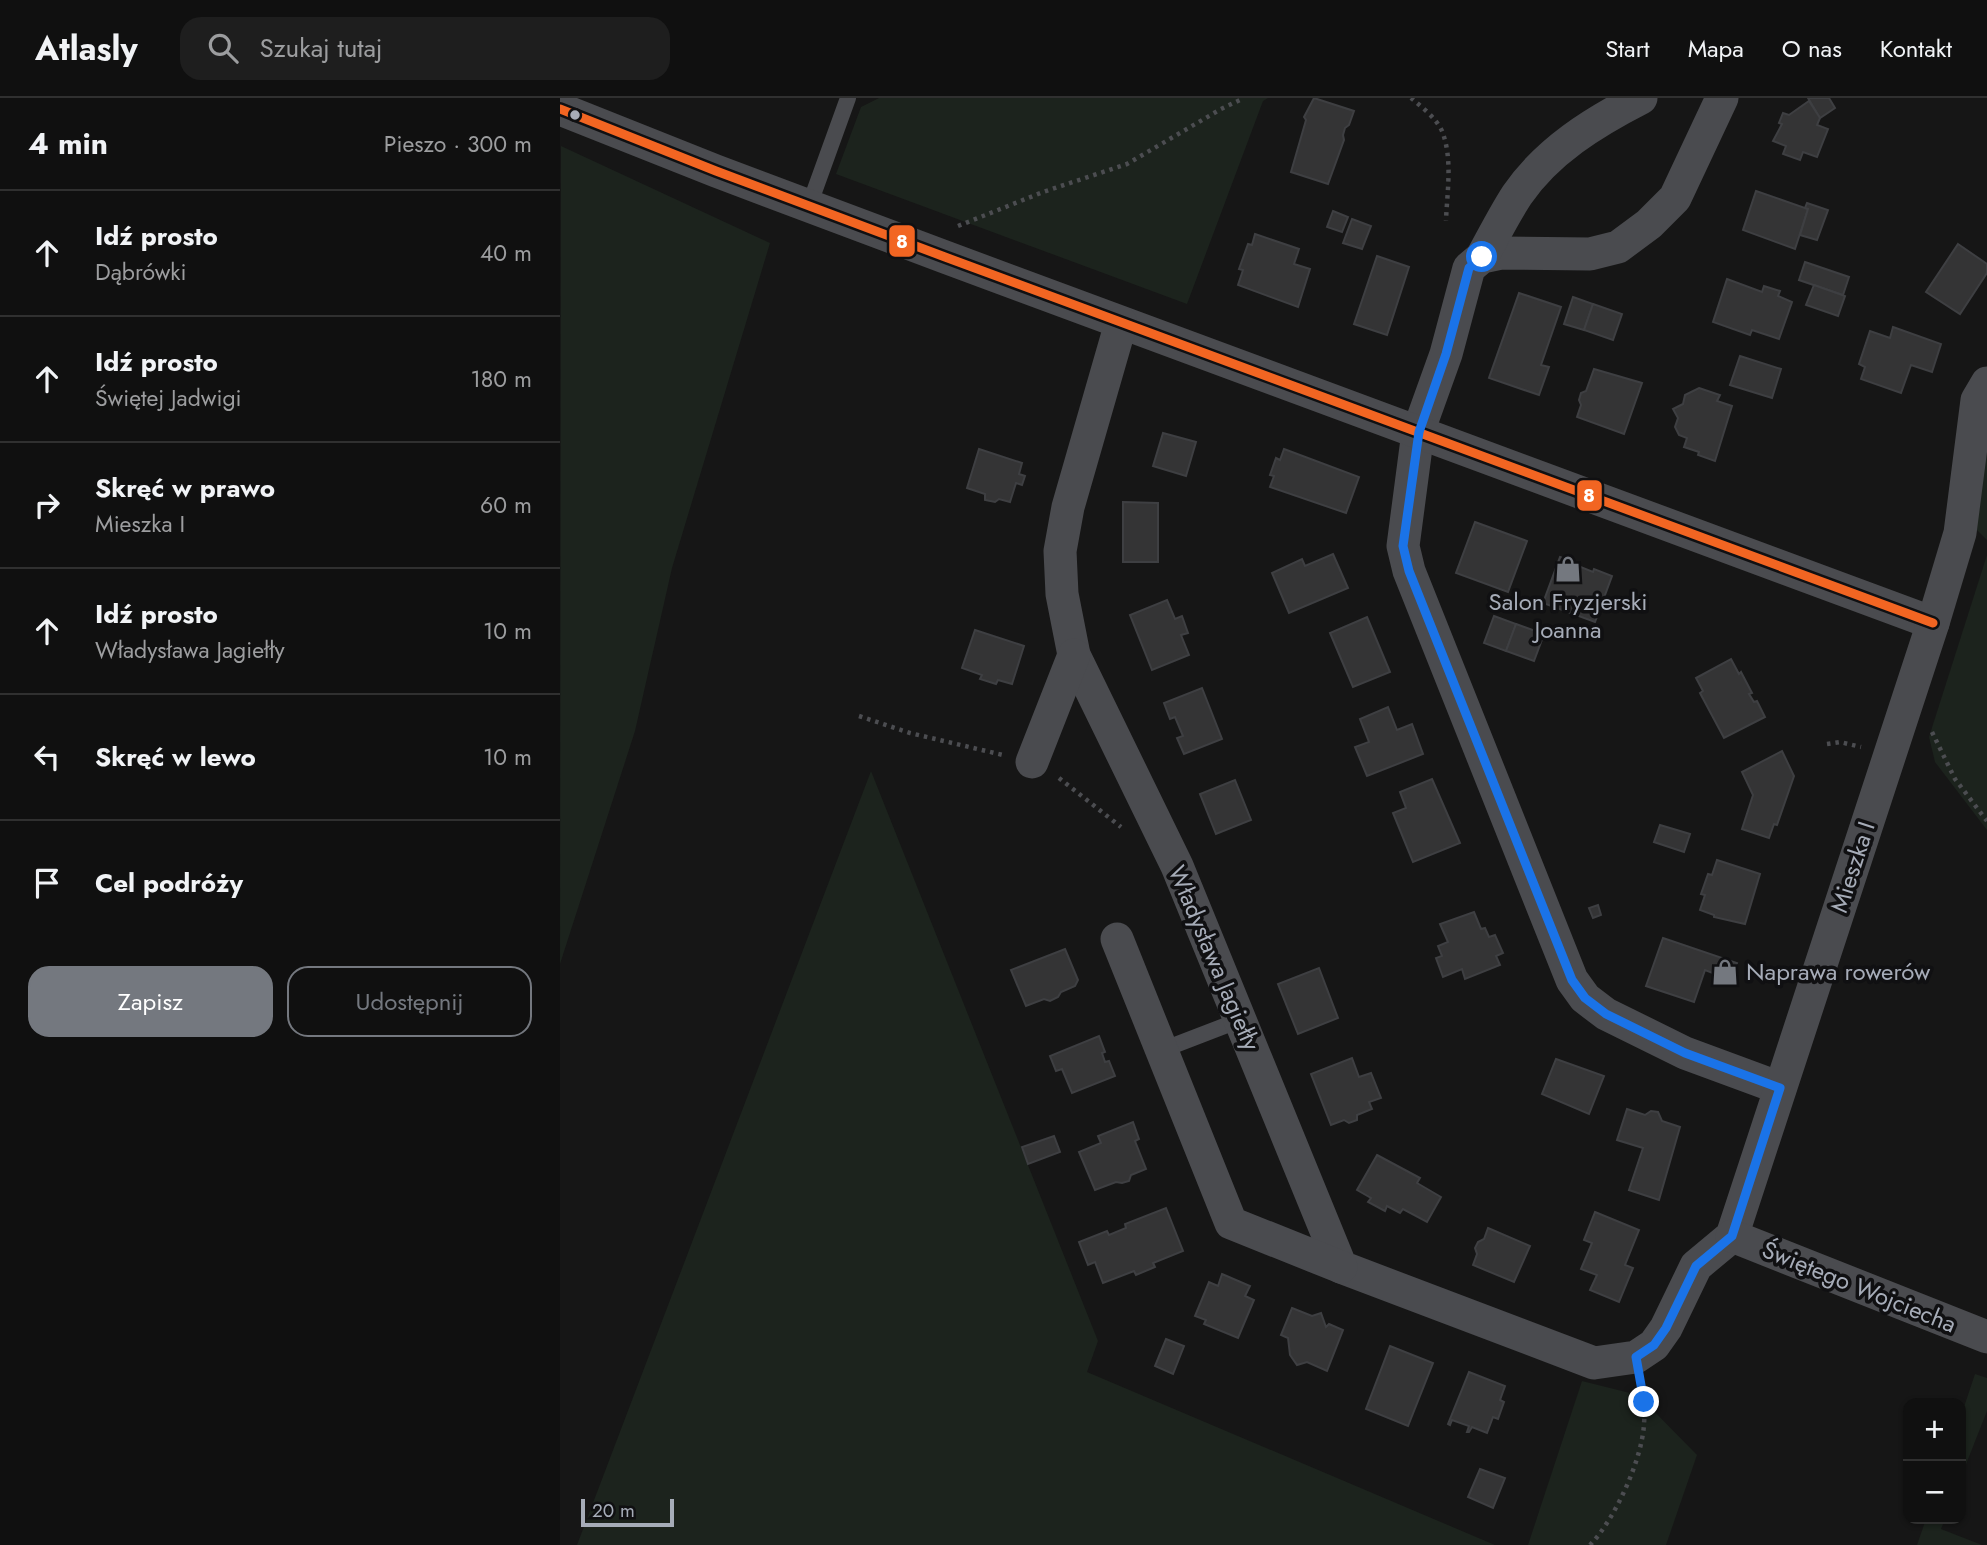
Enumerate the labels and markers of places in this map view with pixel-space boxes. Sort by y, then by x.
unlabelled marker [568,108,582,122]
shop icon: Salon Fryzjerski Joanna [1553,554,1583,584]
place label: Salon Fryzjerski Joanna [1489,584,1647,647]
place label: Naprawa rowerów [1746,954,1931,989]
shop icon: Naprawa rowerów [1710,957,1740,987]

